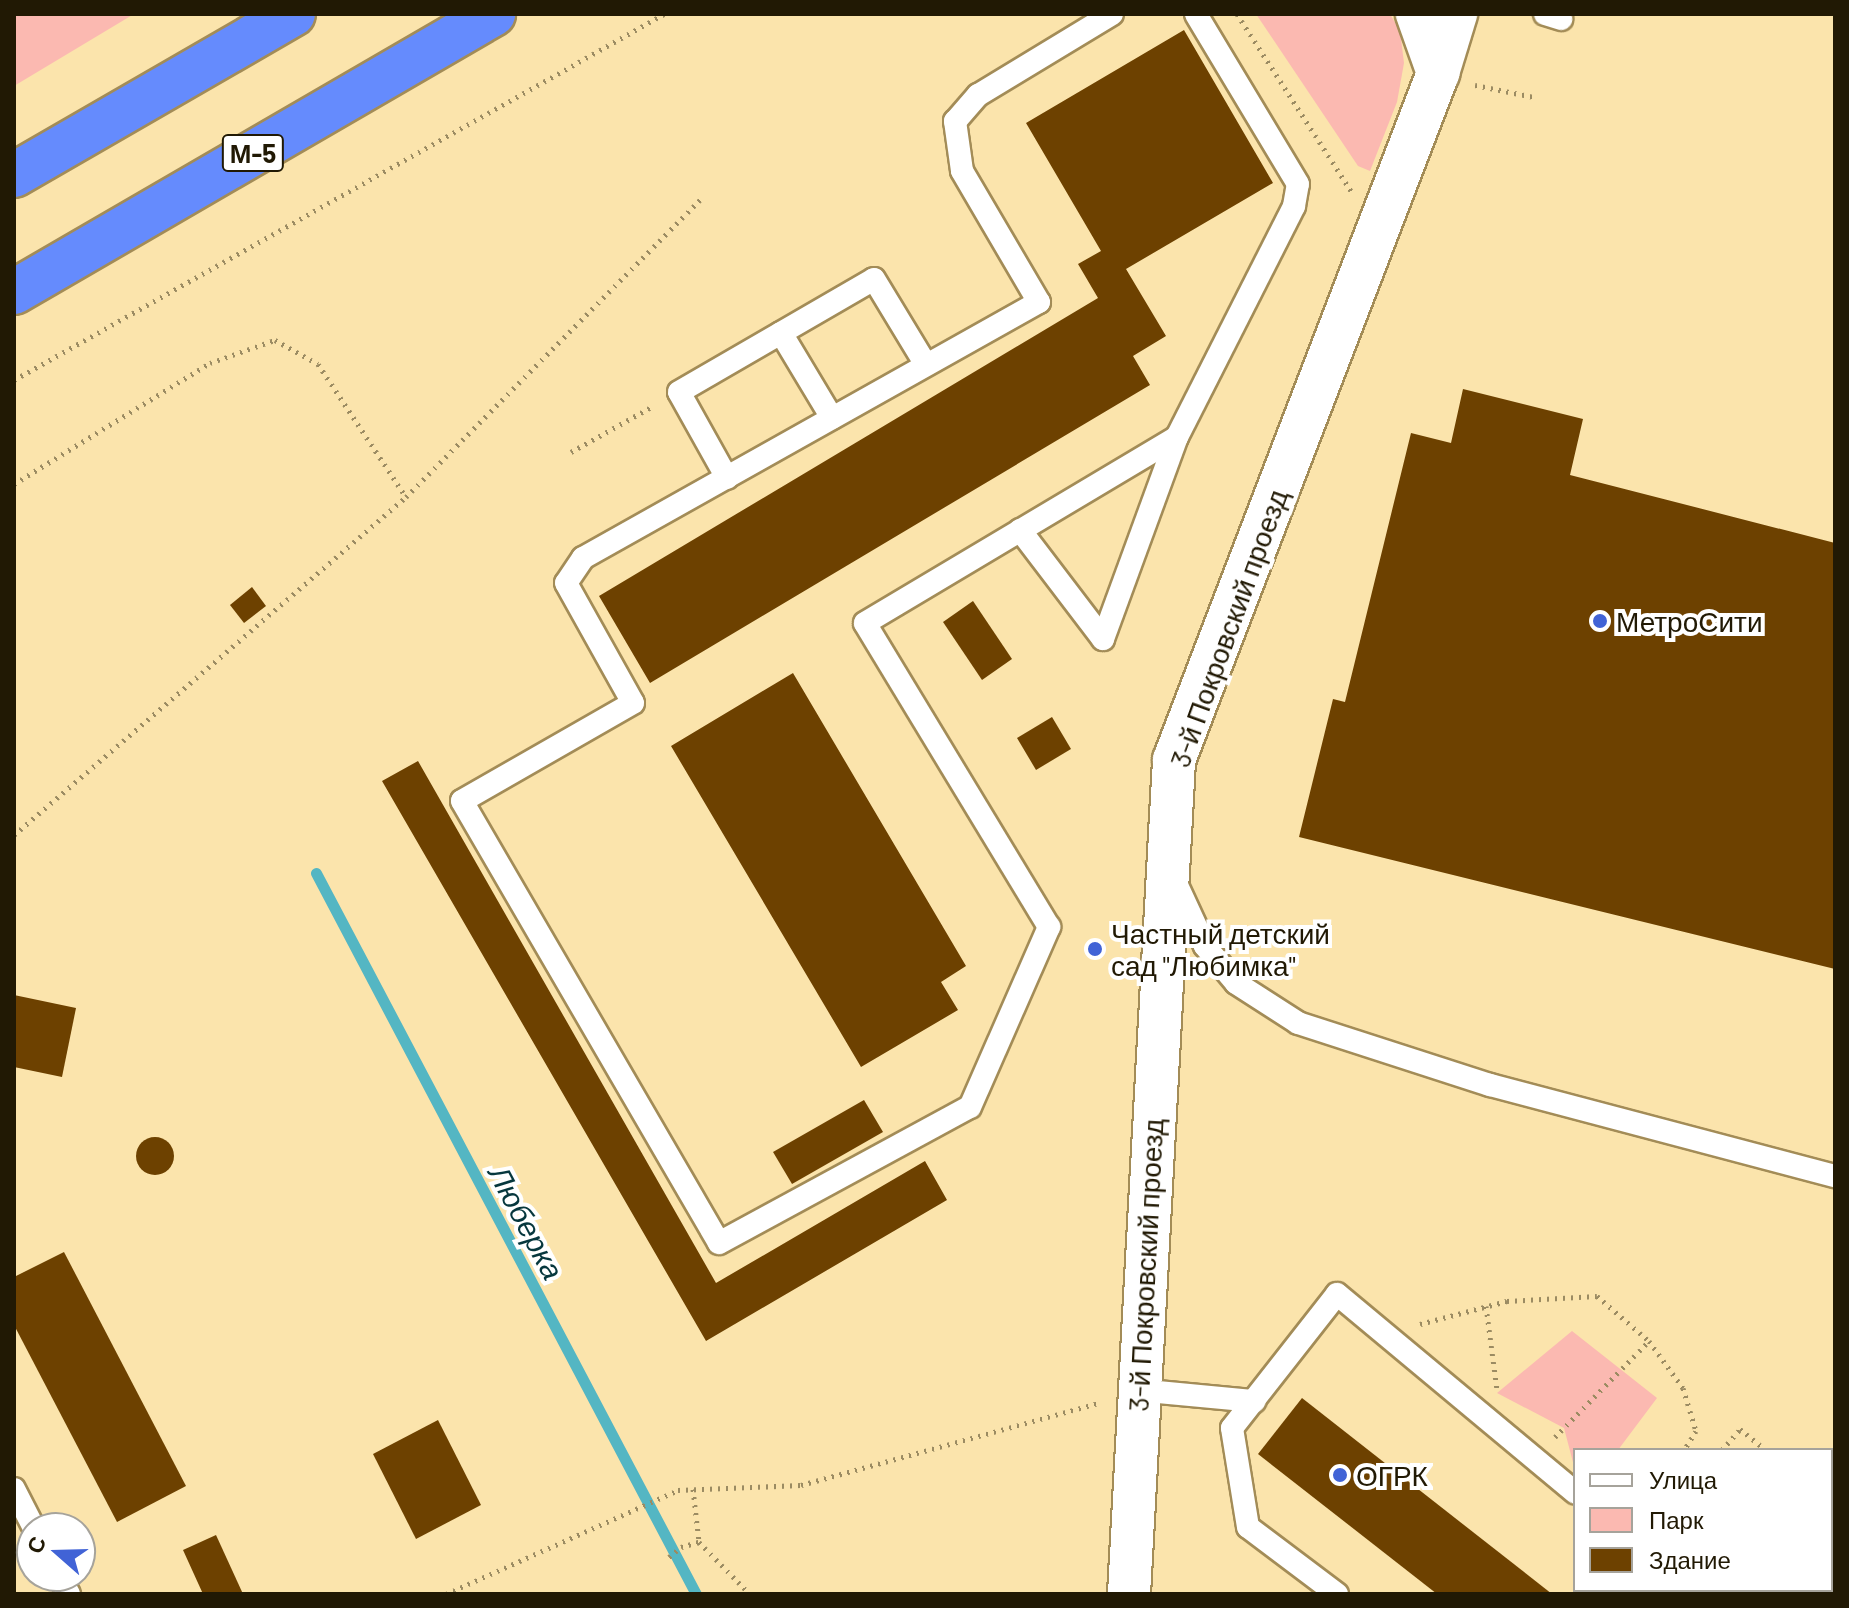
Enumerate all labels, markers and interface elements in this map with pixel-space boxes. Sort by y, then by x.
road number: М-5 [221,131,285,175]
street label: 3-й Покровский проезд [1162,484,1294,772]
place label: МетроСити [1616,604,1763,638]
marker: МетроСити [1591,612,1609,630]
place label: Частный детский сад "Любимка" [1111,916,1330,982]
marker: Частный детский сад "Любимка" [1086,940,1104,958]
street label: 3-й Покровский проезд [1121,1118,1169,1412]
water label: Люберка [482,1159,572,1285]
legend [1573,1448,1833,1592]
place label: ОГРК [1356,1458,1428,1492]
text: Улица [1649,1465,1717,1494]
marker: ОГРК [1331,1466,1349,1484]
text: Парк [1649,1505,1703,1534]
north arrow [16,1512,96,1592]
text: С [20,1533,50,1556]
text: Здание [1649,1545,1731,1574]

